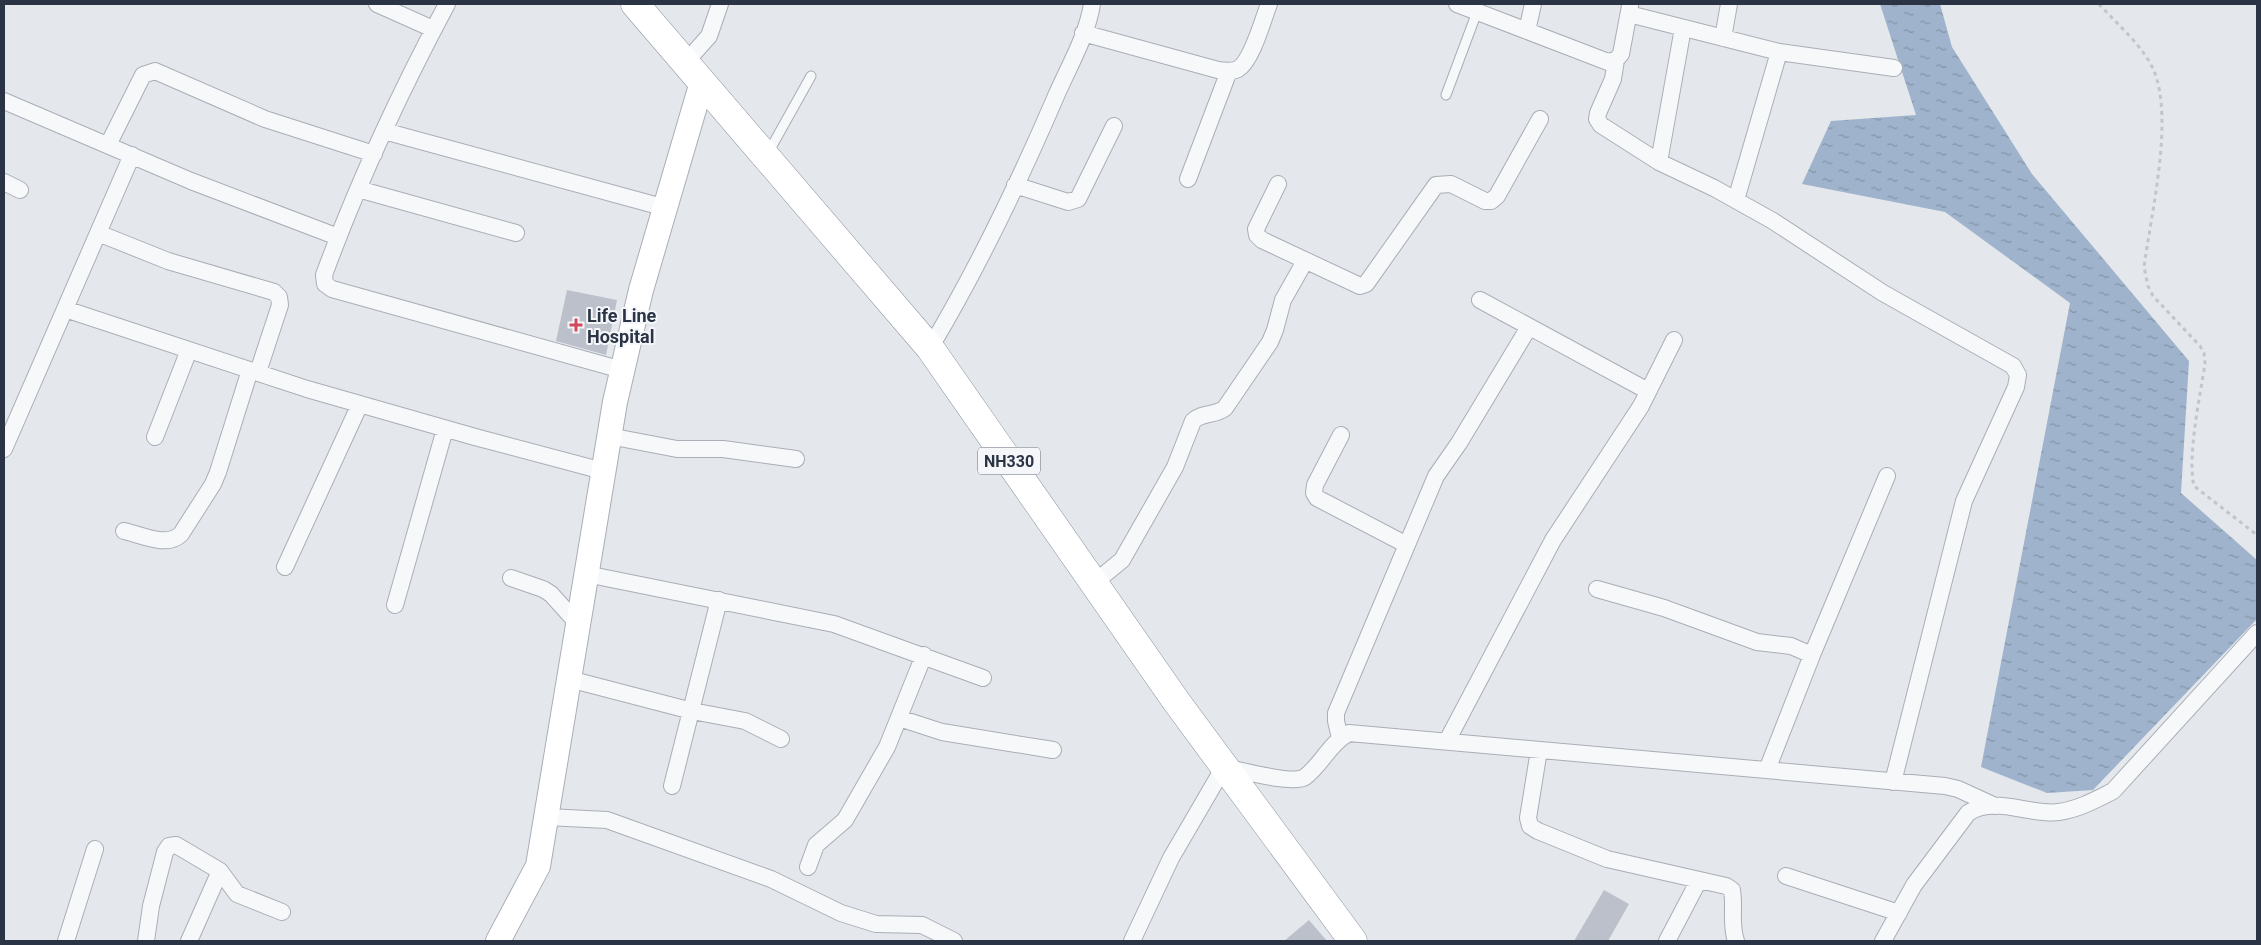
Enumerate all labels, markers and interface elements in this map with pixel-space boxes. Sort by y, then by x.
place label: Life Line Hospital [587,305,657,347]
marker: Life Line Hospital [569,318,583,332]
road number: NH330 [978,448,1040,474]

